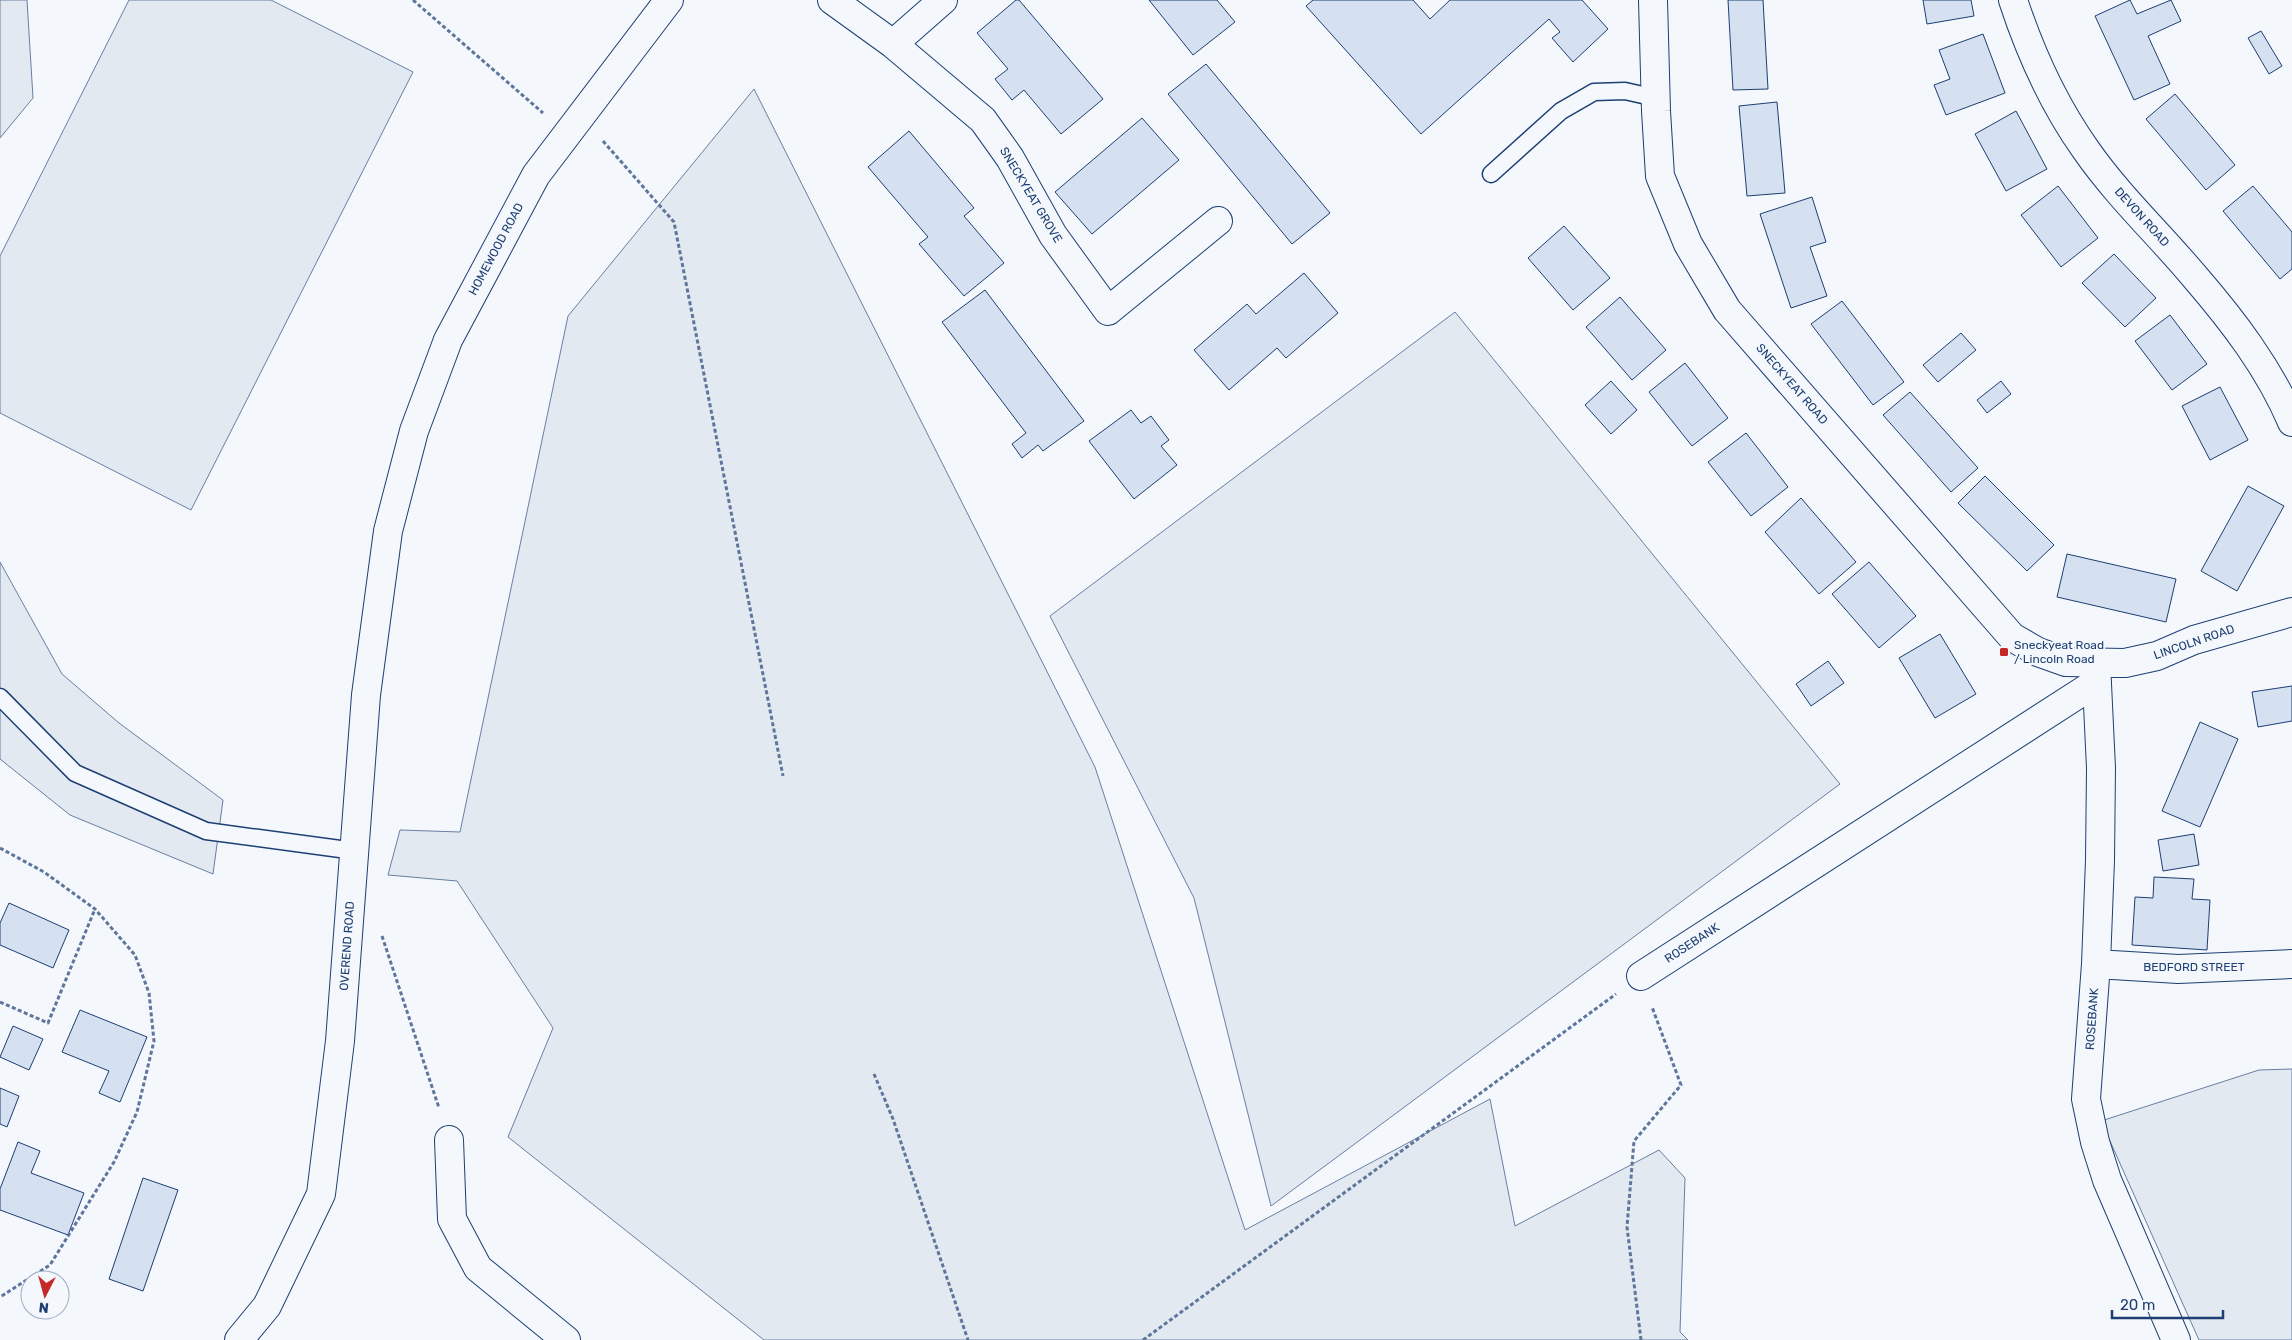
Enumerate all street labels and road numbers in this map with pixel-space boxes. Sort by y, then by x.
street label: SNECKYEAT GROVE [997,145,1065,245]
street label: DEVON ROAD [2112,185,2172,249]
street label: HOMEWOOD ROAD [466,200,526,298]
street label: SNECKYEAT ROAD [1753,341,1831,427]
street label: LINCOLN ROAD [2152,622,2236,662]
street label: OVEREND ROAD [337,901,357,991]
street label: ROSEBANK [1662,920,1723,966]
street label: BEDFORD STREET [2143,960,2245,974]
street label: ROSEBANK [2083,987,2101,1051]

